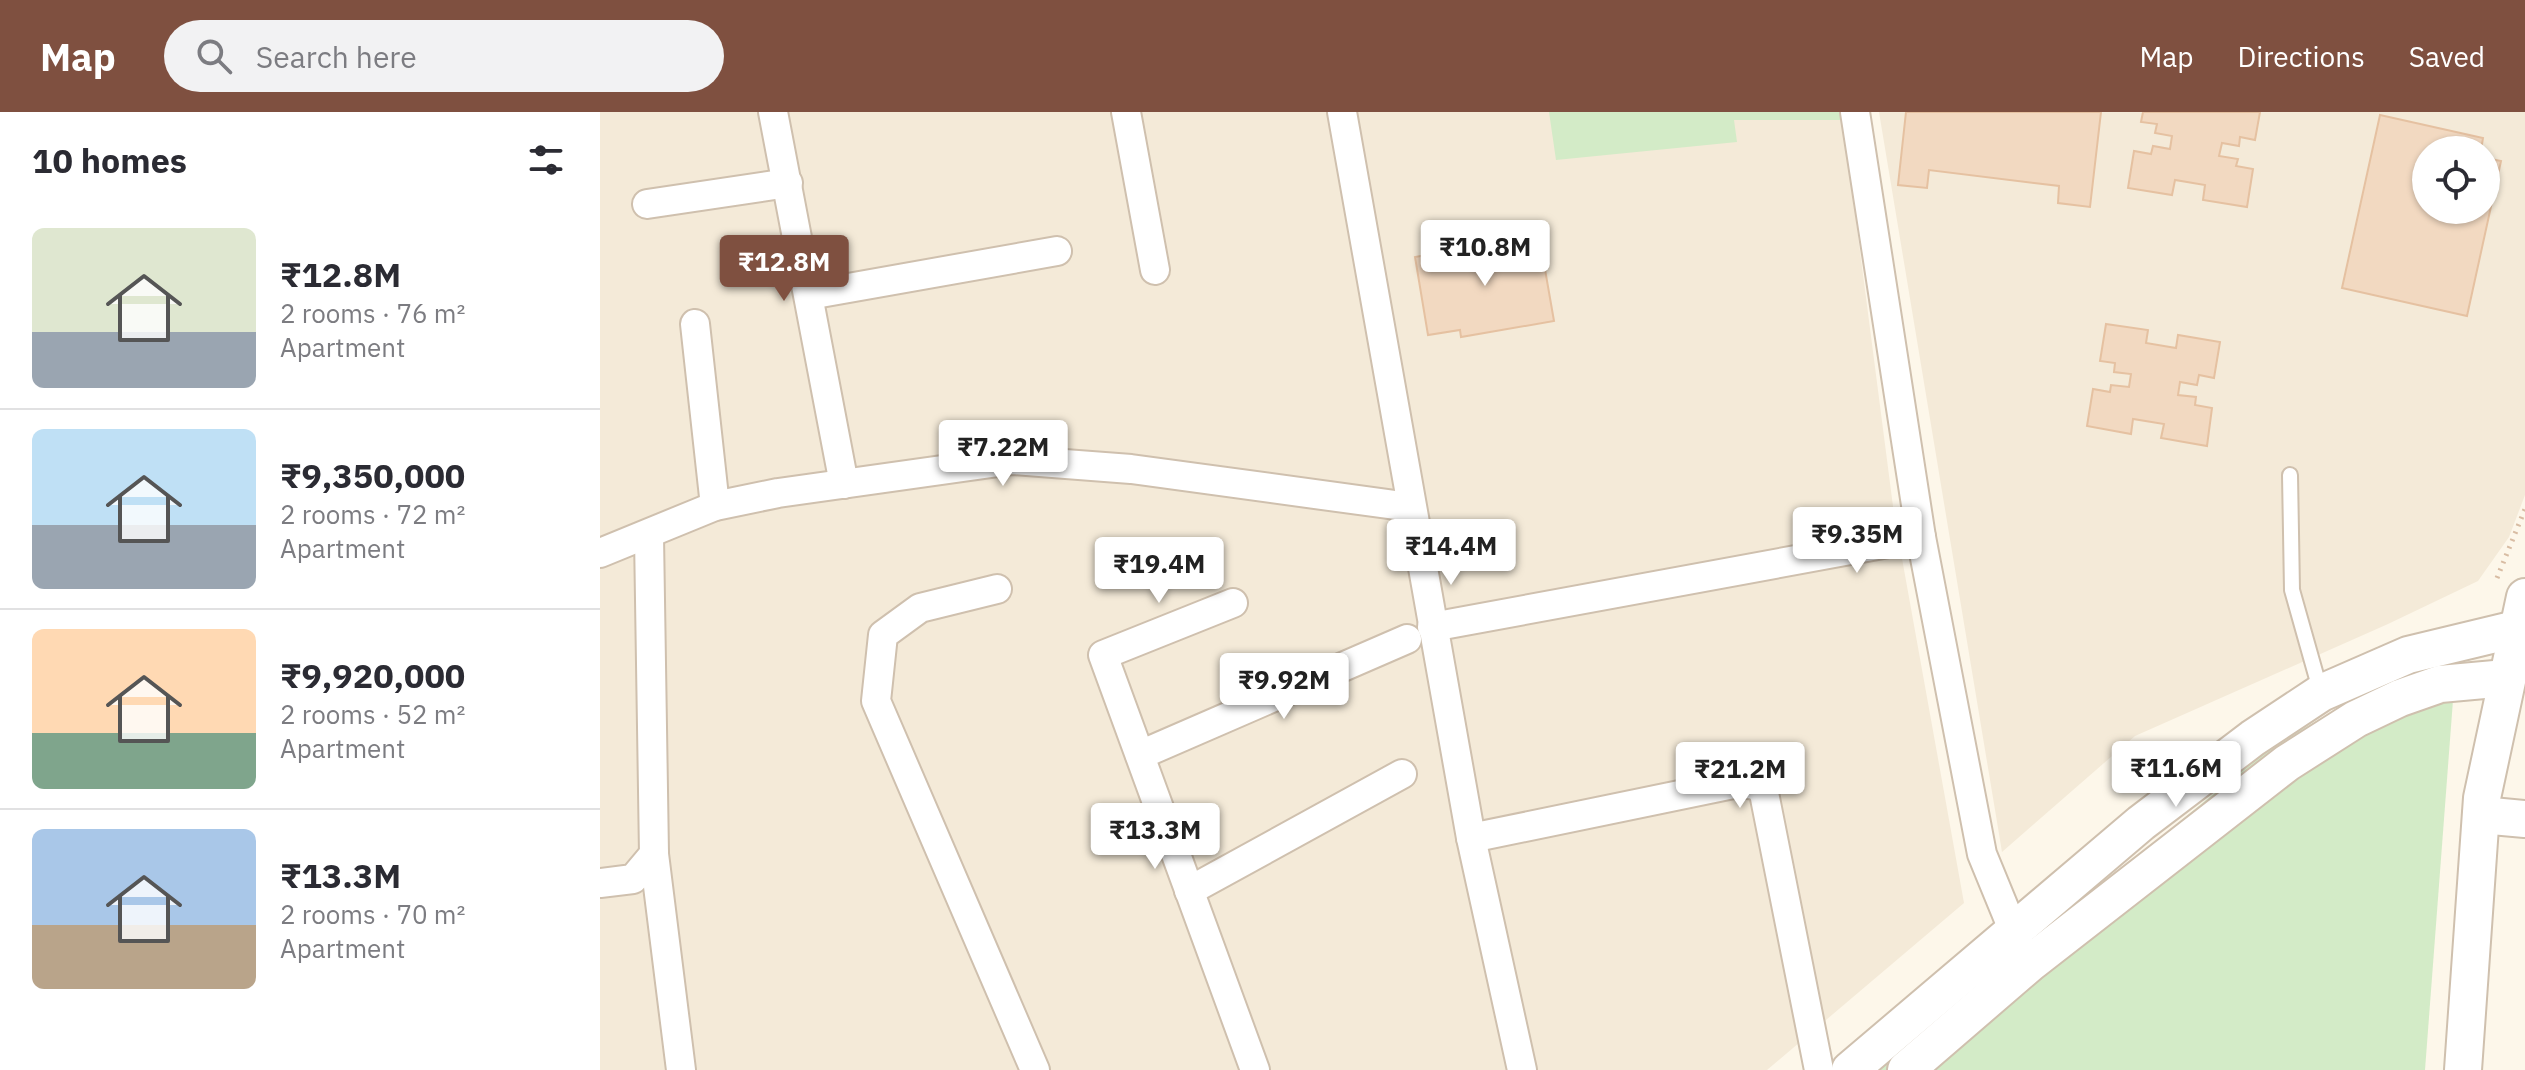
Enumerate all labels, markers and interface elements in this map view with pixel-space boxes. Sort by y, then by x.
search box [164,20,724,92]
text: Map [40,32,116,81]
icon: search [192,34,236,78]
text: Search here [256,37,417,76]
text: Map [2139,38,2193,75]
text: Directions [2237,38,2365,75]
text: Saved [2409,38,2485,75]
map controls [2412,136,2500,224]
button: locate [2412,136,2500,224]
text: 10 homes [32,138,187,182]
icon: filters [524,138,568,182]
pin: ₹10.8M [1420,220,1550,288]
text: ₹10.8M [1439,229,1531,263]
pin: ₹12.8M [719,235,849,303]
text: ₹12.8M [738,244,830,278]
text: ₹12.8M [280,252,401,296]
icon: home [96,260,192,356]
text: 2 rooms · 76 m² [280,296,465,330]
text: Apartment [280,330,405,364]
pin: ₹7.22M [938,420,1068,488]
text: ₹7.22M [957,429,1049,463]
text: ₹9,350,000 [280,453,465,497]
icon: home [96,461,192,557]
text: 2 rooms · 72 m² [280,497,465,531]
pin: ₹9.35M [1792,507,1922,575]
text: ₹9.35M [1811,516,1903,550]
pin: ₹14.4M [1386,519,1516,587]
text: ₹14.4M [1405,528,1497,562]
text: Apartment [280,531,405,565]
pin: ₹19.4M [1094,537,1224,605]
text: ₹19.4M [1113,546,1205,580]
text: ₹9,920,000 [280,653,465,697]
pin: ₹9.92M [1219,653,1349,721]
icon: home [96,661,192,757]
text: ₹9.92M [1238,662,1330,696]
text: 2 rooms · 52 m² [280,697,465,731]
text: Apartment [280,731,405,765]
pin: ₹11.6M [2111,741,2241,809]
pin: ₹21.2M [1675,742,1805,810]
text: ₹11.6M [2130,750,2222,784]
text: ₹21.2M [1694,751,1786,785]
pin: ₹13.3M [1090,803,1220,871]
text: ₹13.3M [1109,812,1201,846]
text: ₹13.3M [280,853,401,897]
icon: home [96,861,192,957]
text: 2 rooms · 70 m² [280,897,465,931]
text: Apartment [280,931,405,965]

